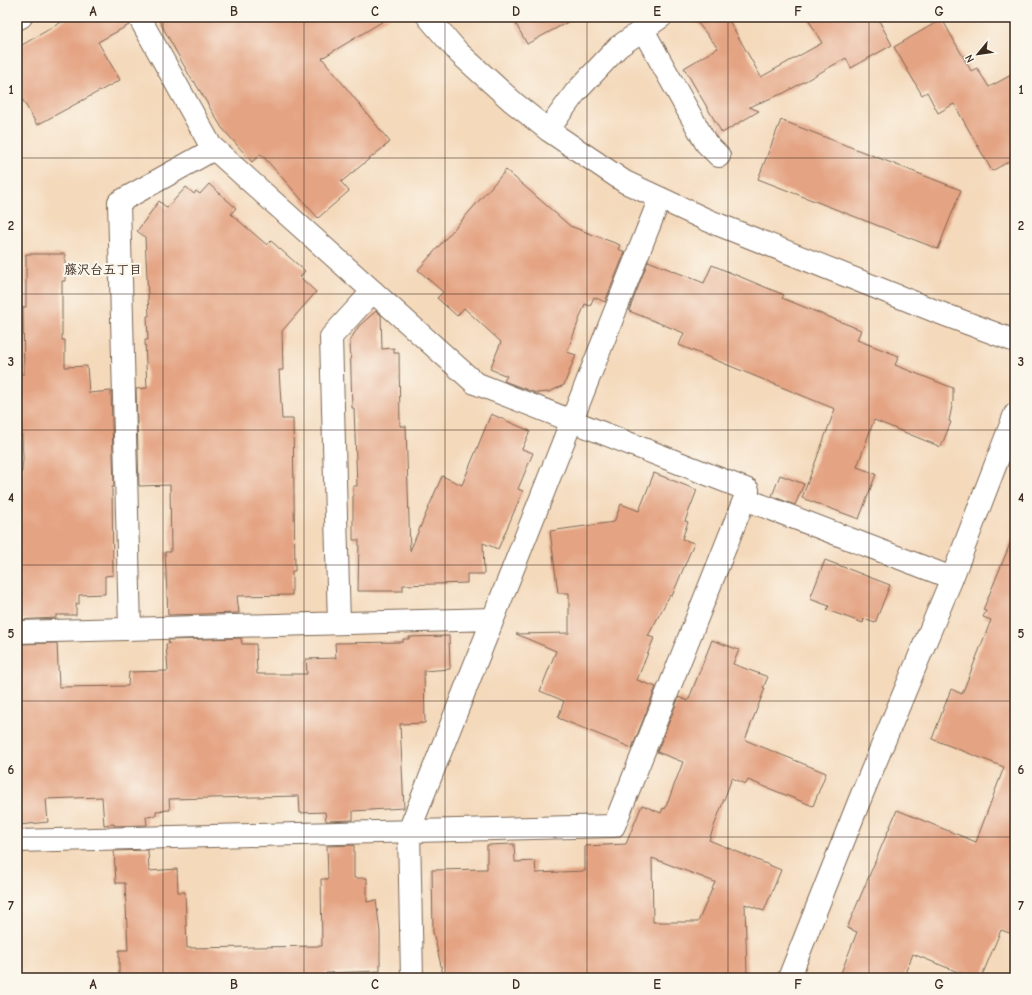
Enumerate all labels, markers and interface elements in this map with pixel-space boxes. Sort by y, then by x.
text: A [89,4,97,19]
text: B [230,4,238,19]
text: C [371,4,379,19]
text: D [512,4,520,19]
text: E [653,4,661,19]
text: F [794,4,802,19]
text: G [934,4,944,19]
north arrow [958,34,998,74]
text: N [962,52,977,65]
text: 1 [8,82,14,97]
text: 1 [1018,82,1024,97]
text: 2 [8,218,14,233]
text: 2 [1018,218,1024,233]
district label: 藤沢台五丁目 [64,262,142,277]
text: 3 [8,354,14,369]
text: 3 [1018,354,1024,369]
text: 4 [8,490,14,505]
text: 4 [1018,490,1024,505]
text: 5 [8,626,15,641]
text: 5 [1018,626,1025,641]
text: 6 [8,762,15,777]
text: 6 [1018,762,1025,777]
text: 7 [8,898,14,913]
text: 7 [1018,898,1024,913]
text: A [89,977,97,992]
text: B [230,977,238,992]
text: C [371,977,379,992]
text: D [512,977,520,992]
text: E [653,977,661,992]
text: F [794,977,802,992]
text: G [934,977,944,992]

